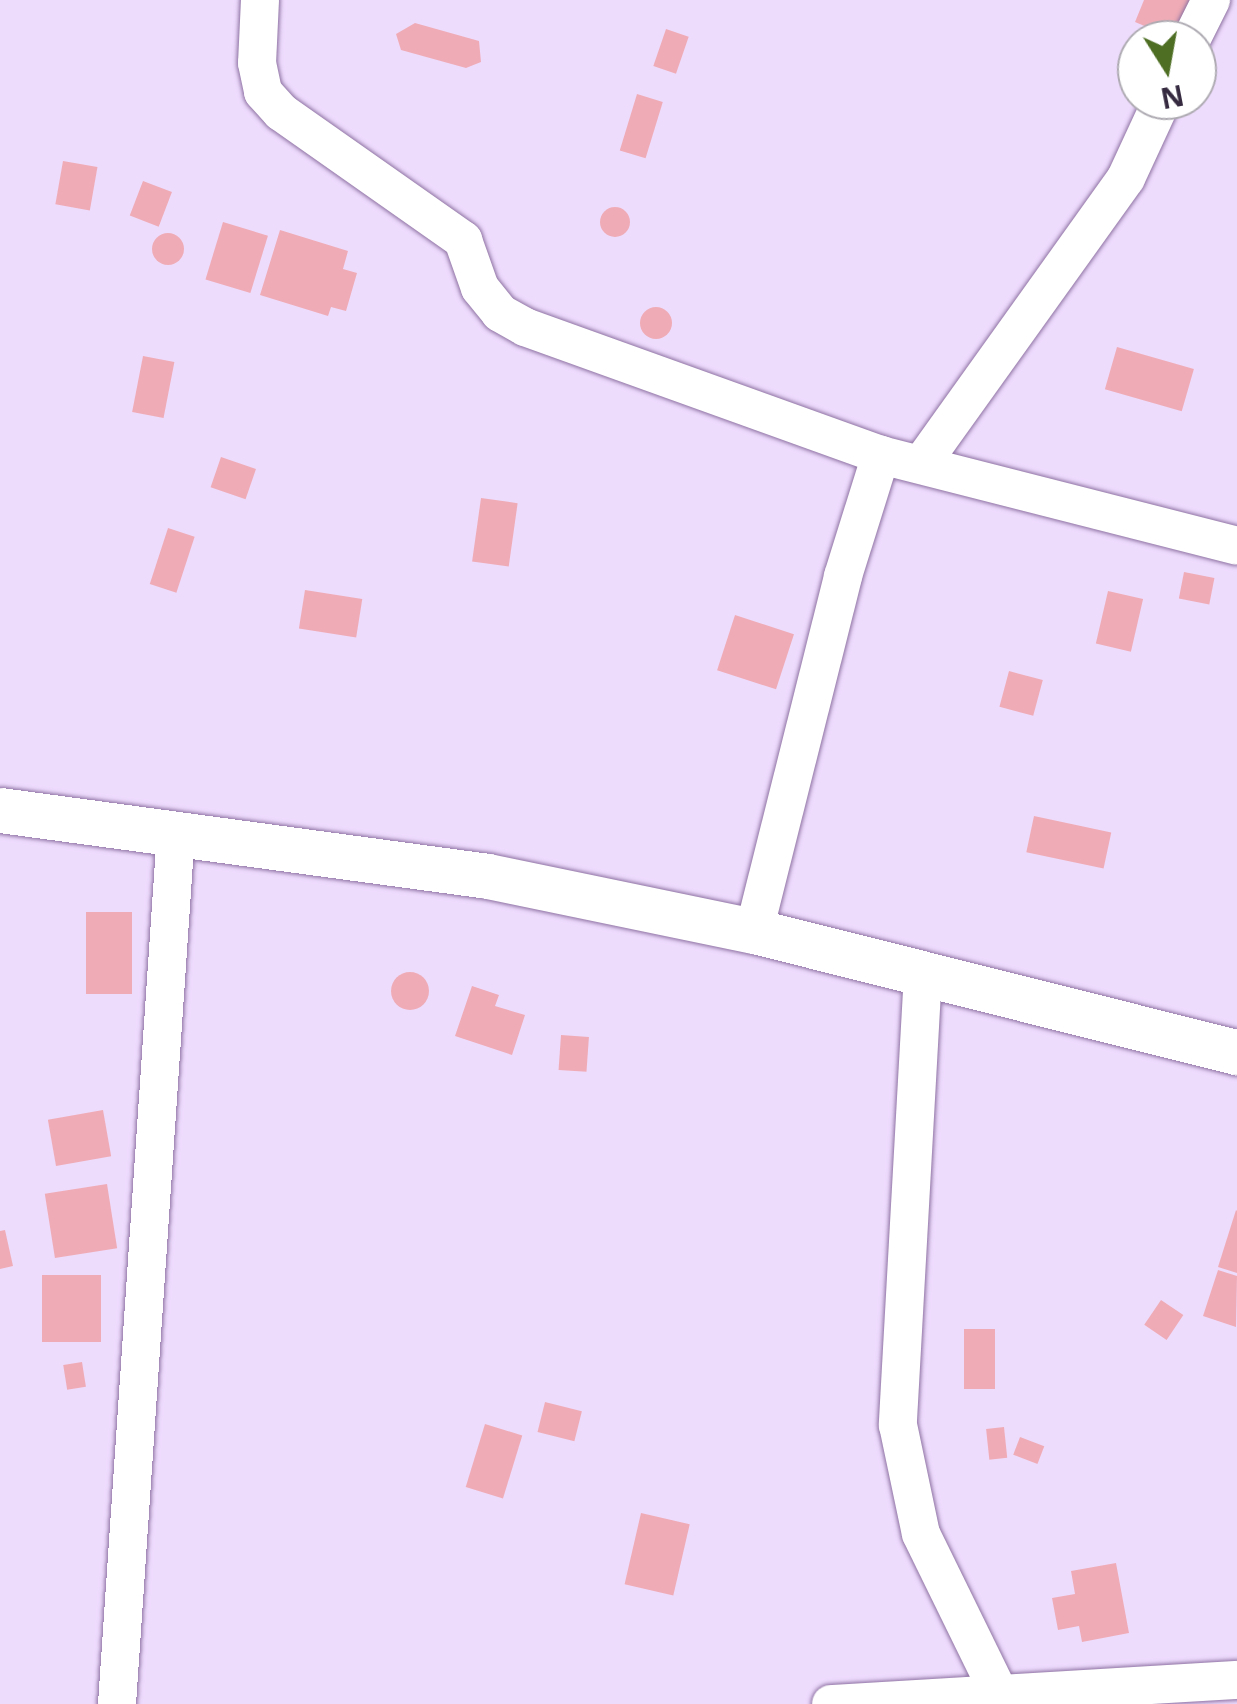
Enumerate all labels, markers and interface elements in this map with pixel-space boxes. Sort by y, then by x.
north arrow [1117,20,1217,120]
text: N [1158,77,1187,118]

